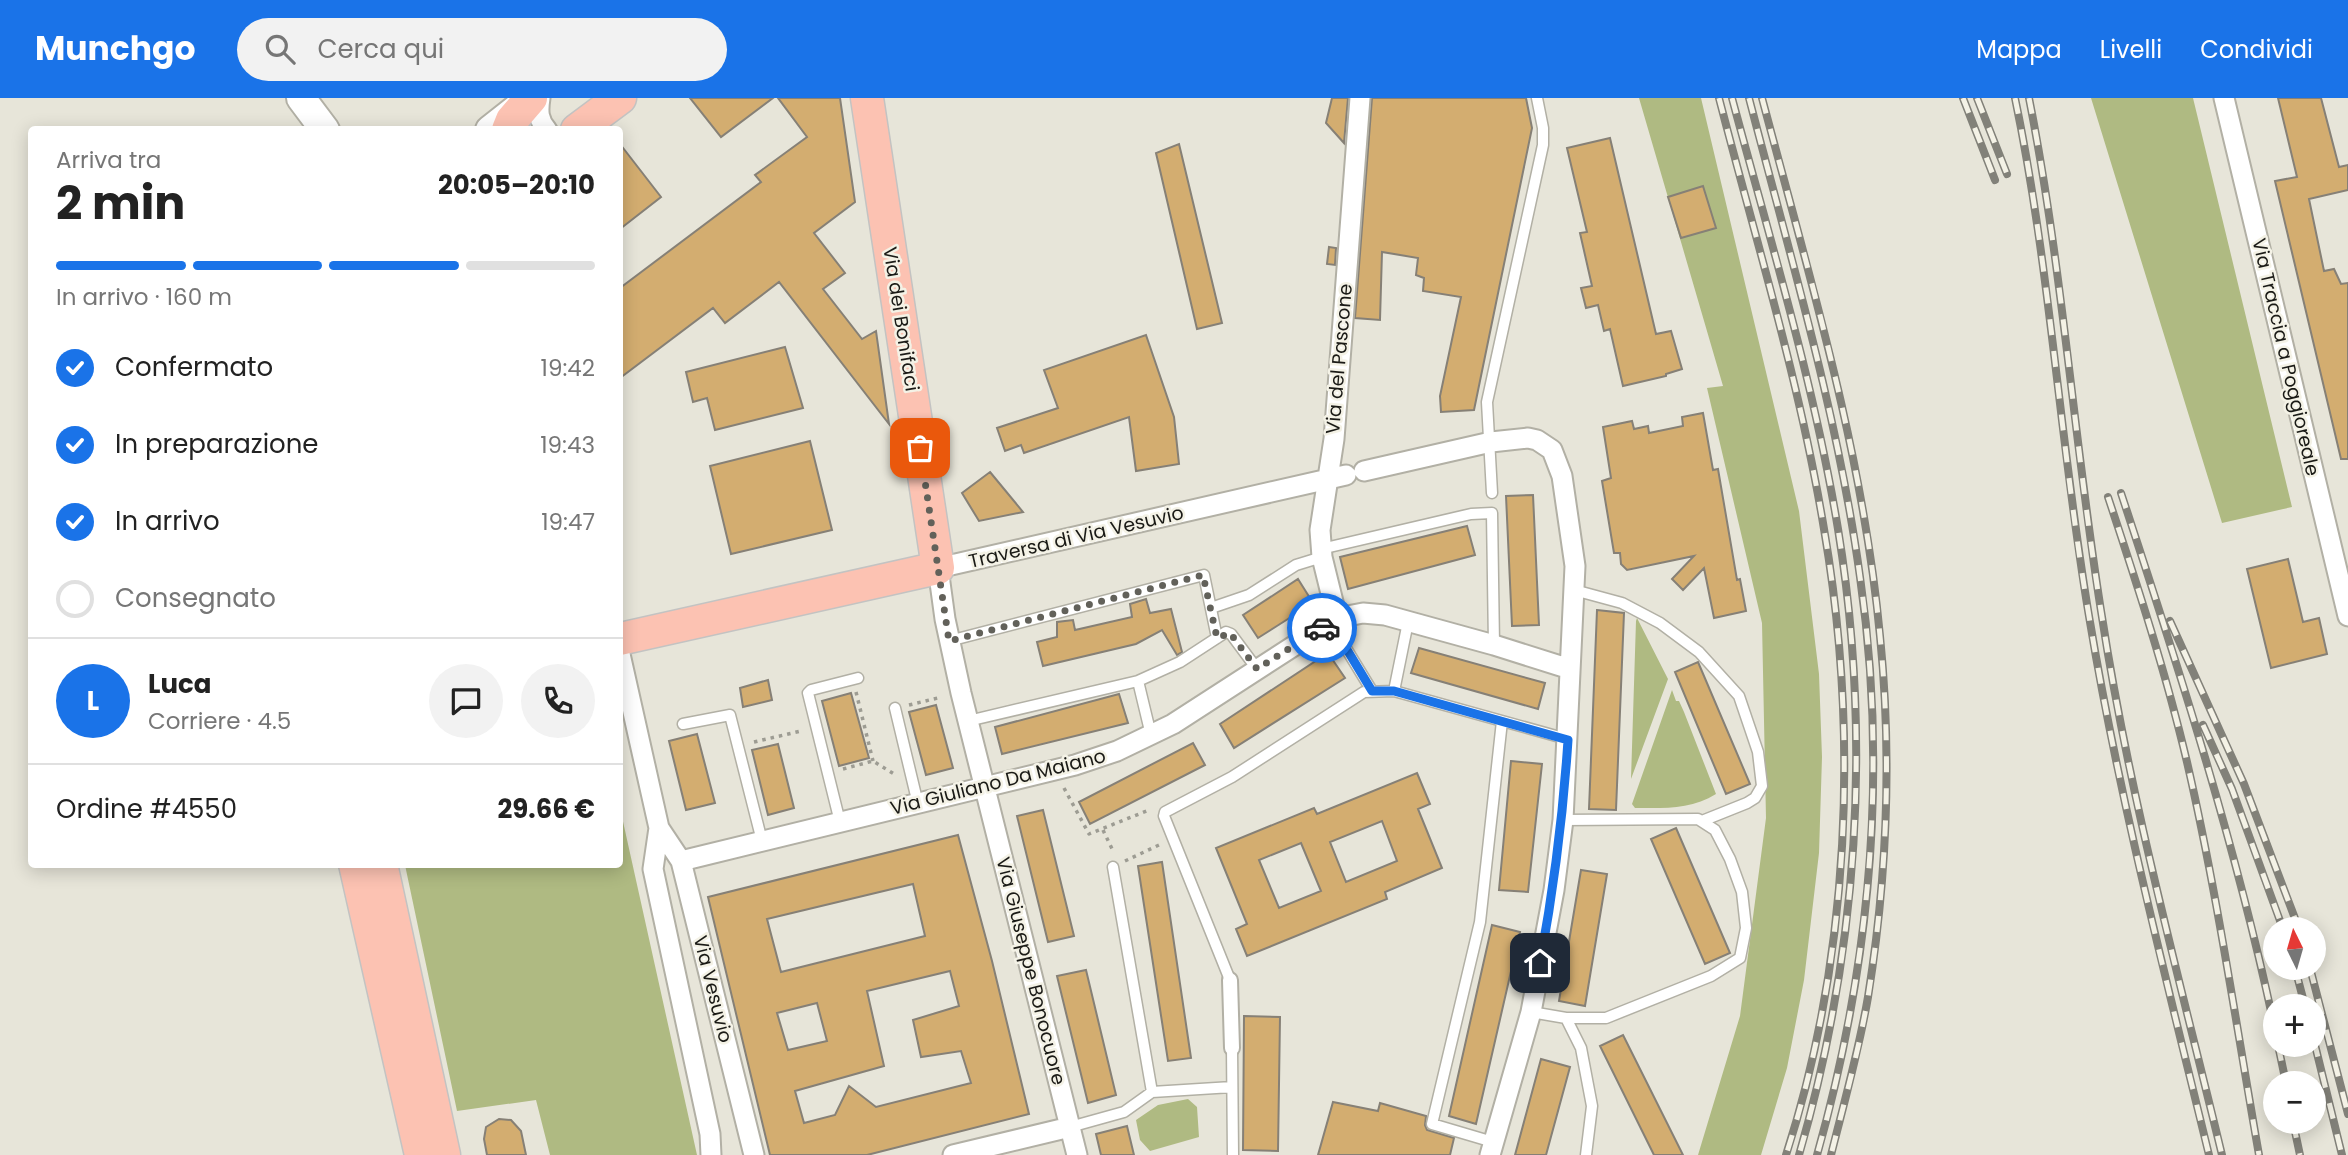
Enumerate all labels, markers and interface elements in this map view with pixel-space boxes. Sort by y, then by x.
search box [237,18,727,81]
text: Munchgo [35,25,195,72]
icon: search [261,30,299,68]
text: Cerca qui [317,31,444,67]
text: Mappa [1976,33,2062,66]
text: Livelli [2100,33,2162,66]
text: Condividi [2200,33,2313,66]
text: Arriva tra [56,144,161,176]
text: 20:05–20:10 [438,167,595,203]
text: 2 min [56,171,185,235]
street label: Via Traccia a Poggioreale [2246,236,2326,478]
street label: Via dei Bonifaci [876,245,926,393]
text: In arrivo · 160 m [56,281,232,313]
street label: Via del Pascone [1319,283,1359,435]
icon: check [56,349,94,387]
text: Confermato [115,349,273,385]
text: 19:42 [541,352,595,384]
pin [890,418,950,478]
icon: check [56,426,94,464]
text: In preparazione [115,426,318,462]
text: 19:43 [540,429,595,461]
icon: bag [901,429,939,467]
street label: Traversa di Via Vesuvio [966,499,1186,575]
icon: check [56,503,94,541]
text: In arrivo [115,503,220,539]
text: 19:47 [541,506,595,538]
text: Consegnato [115,580,276,616]
courier [1287,593,1357,663]
icon: car [1303,609,1341,647]
button: chat [429,664,503,738]
button: phone [521,664,595,738]
text: Luca [148,666,211,702]
text: L [87,683,99,719]
text: Corriere · 4.5 [148,705,291,737]
street label: Via Giuliano Da Maiano [888,742,1108,822]
text: Ordine #4550 [56,791,237,827]
text: 29.66 € [497,791,595,827]
street label: Via Giuseppe Bonocuore [990,854,1072,1088]
north arrow [2263,917,2326,980]
map controls [2263,917,2326,1134]
street label: Via Vesuvio [687,933,739,1045]
pin [1510,933,1570,993]
icon: home [1521,944,1559,982]
button: + [2263,994,2326,1057]
button: − [2263,1071,2326,1134]

